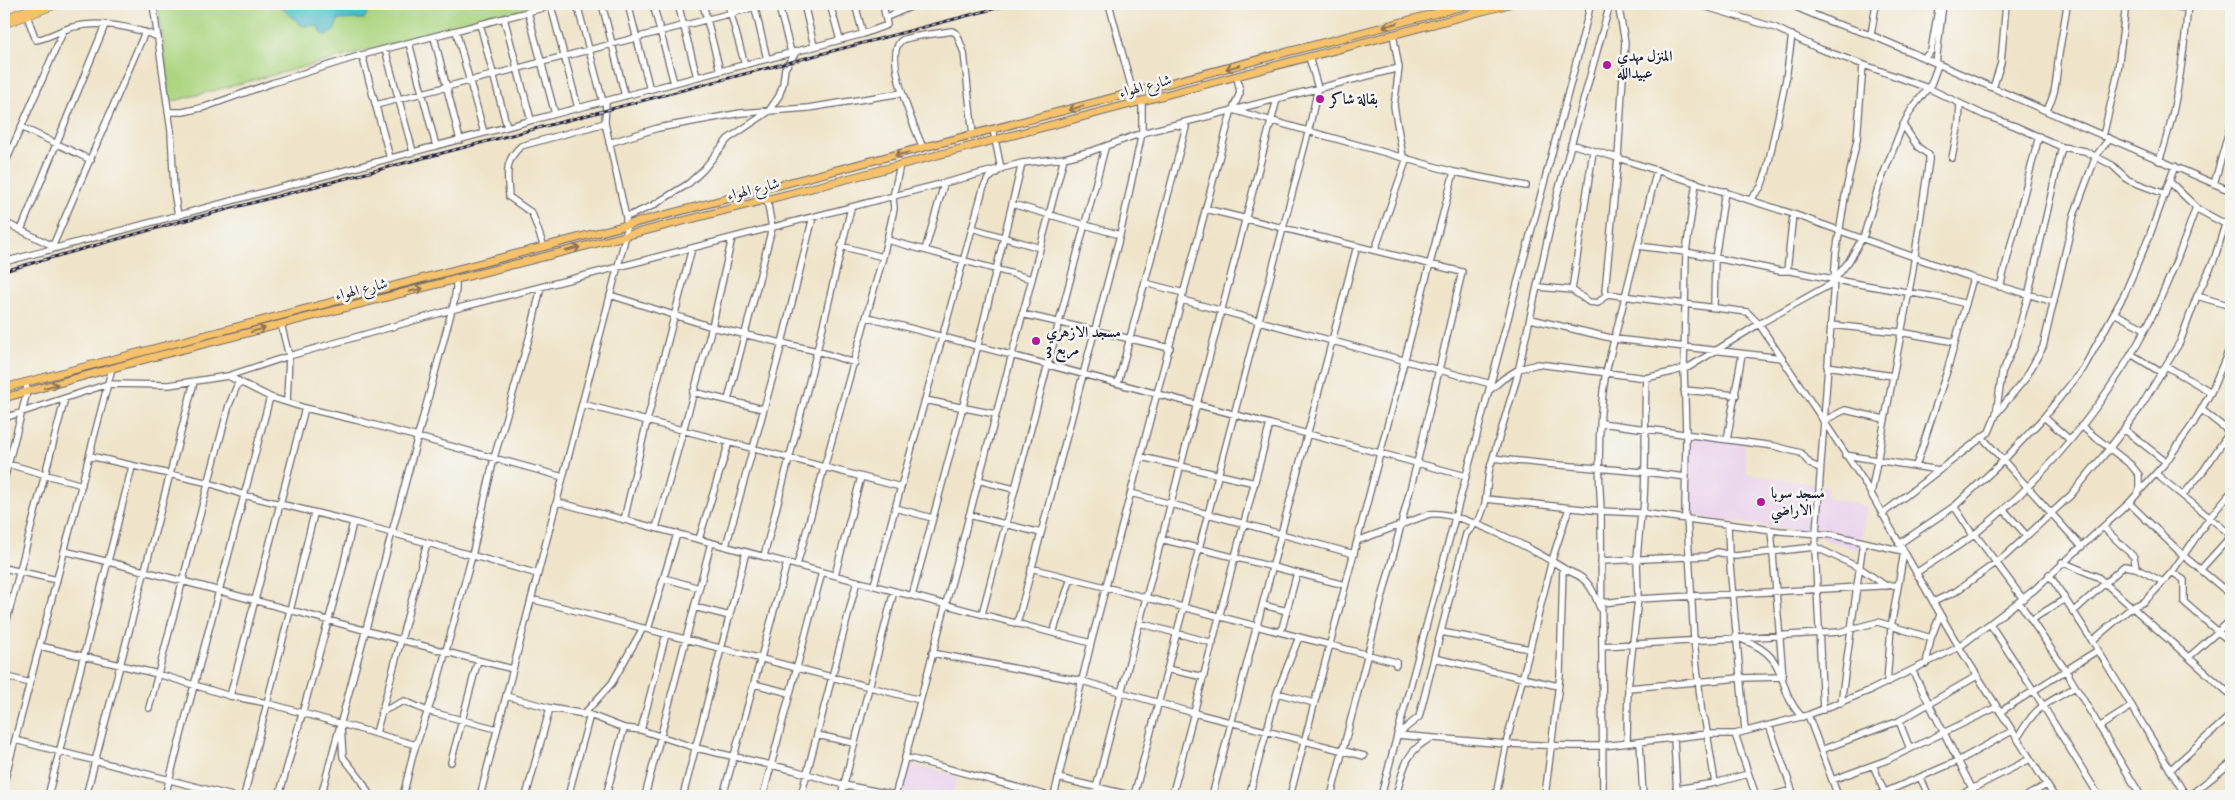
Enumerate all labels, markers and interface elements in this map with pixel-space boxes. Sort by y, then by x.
one-way arrow [1383,21,1399,31]
place label: المنزل مهدي عبيدالله [1617,47,1673,82]
marker: المنزل مهدي عبيدالله [1601,59,1613,71]
one-way arrow [1226,63,1242,72]
street label: شارع الهواء [1117,70,1174,106]
place label: بقالة شاكر [1328,90,1378,109]
marker: بقالة شاكر [1314,93,1326,105]
one-way arrow [1069,104,1085,113]
one-way arrow [895,149,911,159]
street label: شارع الهواء [725,174,782,208]
one-way arrow [565,244,581,253]
street label: شارع الهواء [333,274,390,308]
one-way arrow [407,284,423,294]
place label: مسجد الازهري مربع 3 [1046,323,1121,363]
one-way arrow [250,324,266,334]
marker: مسجد الازهري مربع 3 [1030,335,1042,347]
one-way arrow [42,380,58,390]
place label: مسجد سوبا الاراضي [1771,484,1825,524]
marker: مسجد سوبا الاراضي [1755,496,1767,508]

